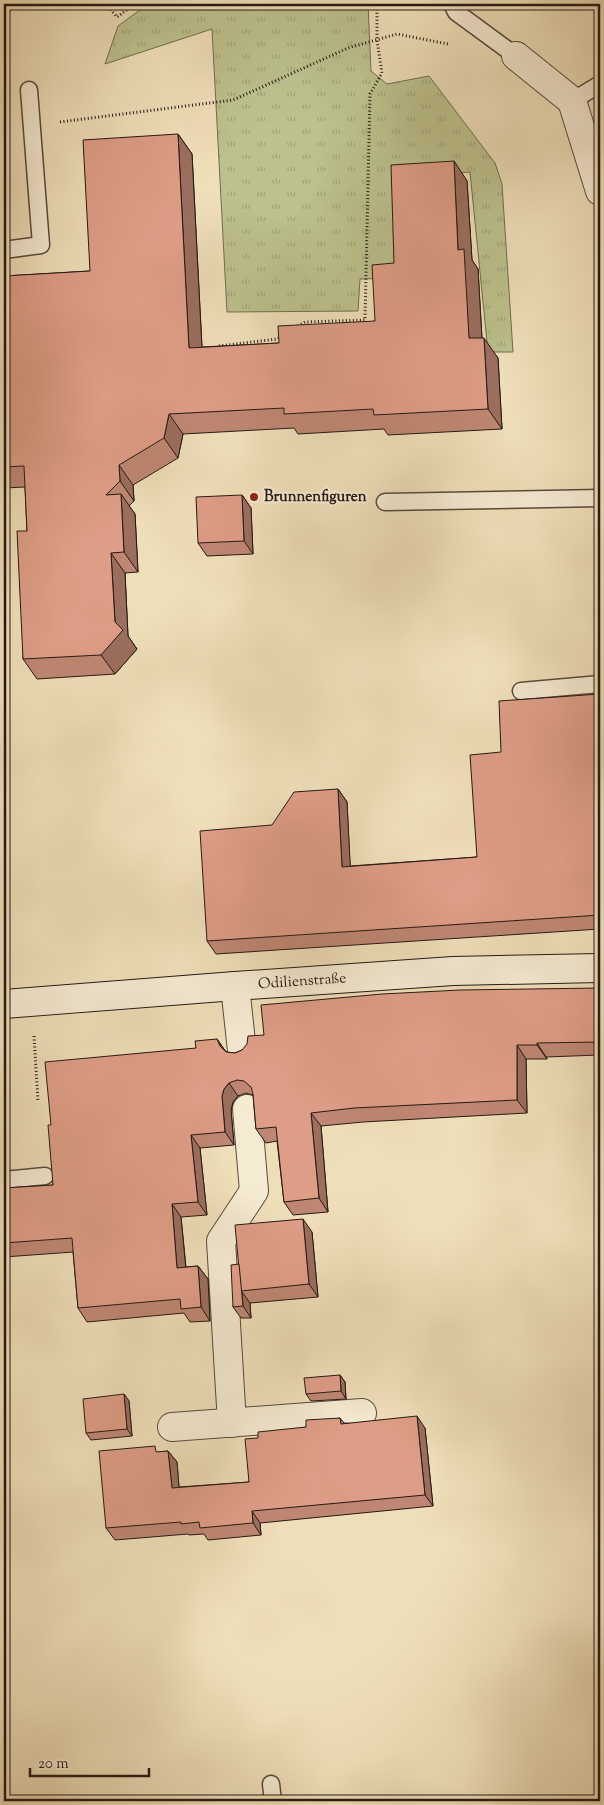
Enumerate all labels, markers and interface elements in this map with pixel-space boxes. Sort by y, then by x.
place label: Brunnenfiguren [264,487,367,508]
marker: Brunnenfiguren [248,491,260,503]
street label: Odilienstraße [257,968,347,995]
scale bar [30,1745,149,1777]
text: 20 m [38,1754,69,1775]

